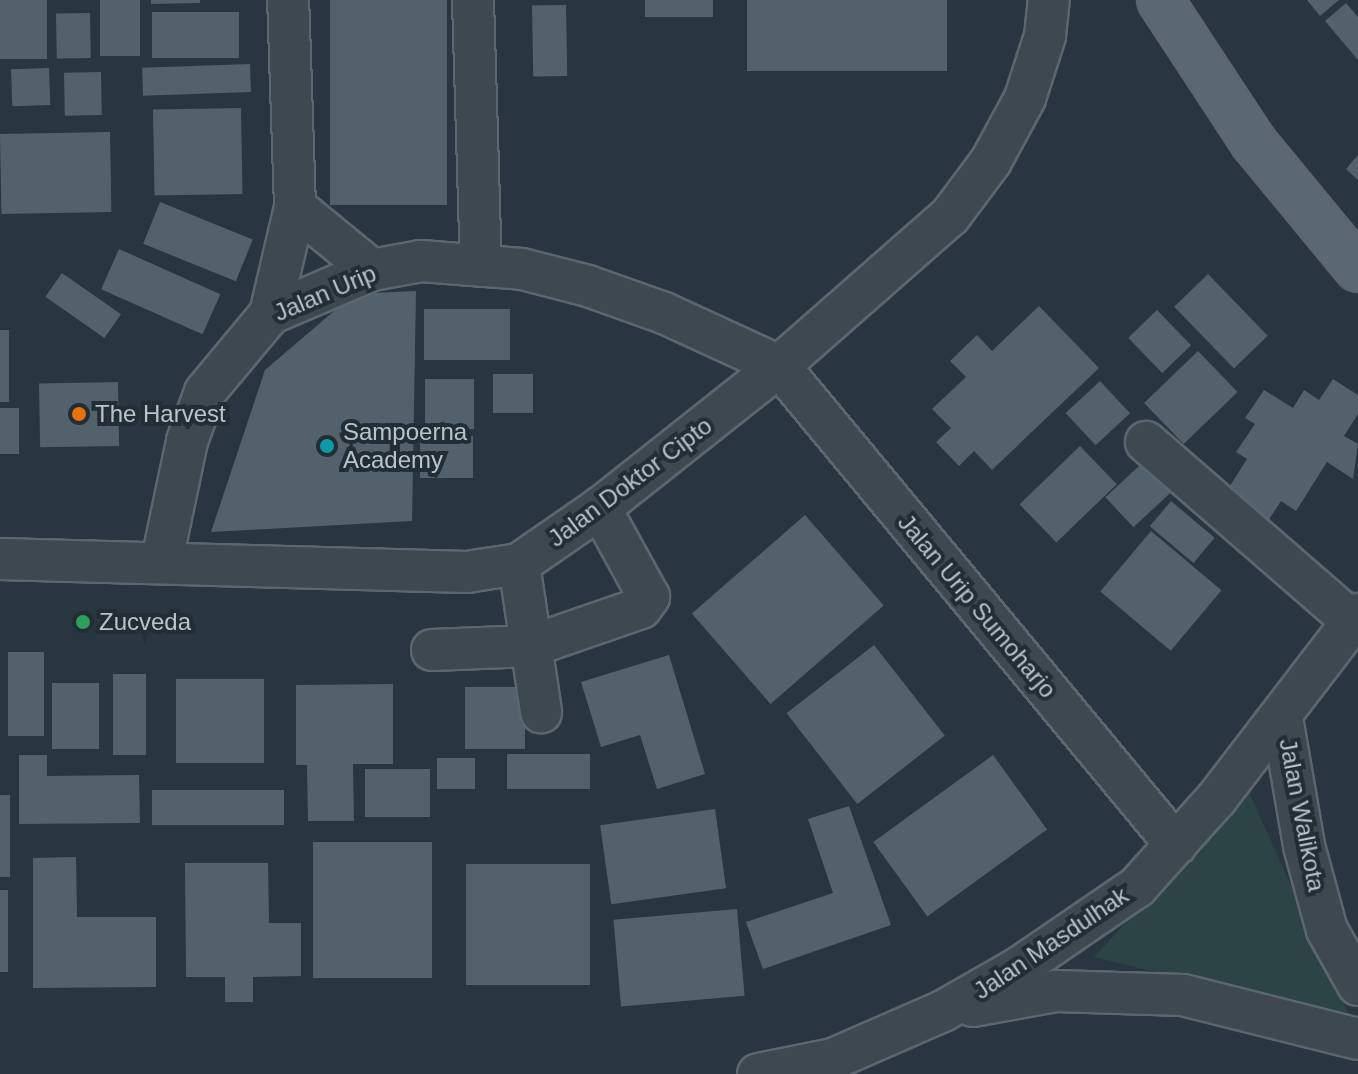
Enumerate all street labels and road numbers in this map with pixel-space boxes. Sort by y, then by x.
street label: Jalan Urip [270,259,380,327]
street label: Jalan Doktor Cipto [542,411,718,553]
street label: Jalan Urip Sumoharjo [892,508,1062,704]
street label: Jalan Walikota [1273,736,1331,894]
street label: Jalan Masdulhak [968,881,1134,1005]

